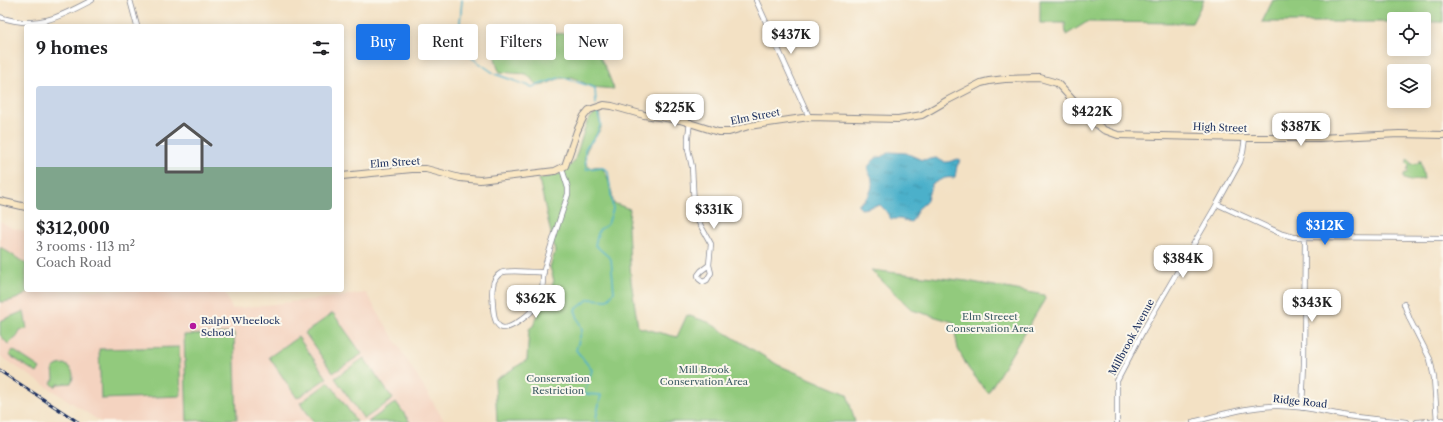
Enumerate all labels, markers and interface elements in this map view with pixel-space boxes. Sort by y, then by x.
map controls [1387,12,1431,108]
button: locate [1387,12,1431,56]
pin: $437K [763,21,819,55]
chip: Buy [356,24,410,60]
chip: Rent [418,24,478,60]
chip: Filters [486,24,556,60]
chip: New [564,24,623,60]
text: $437K [771,26,811,42]
icon: filters [310,37,332,59]
text: 9 homes [36,38,108,58]
button: layers [1387,64,1431,108]
pin: $225K [647,94,703,128]
pin: $422K [1064,98,1120,132]
text: $225K [655,99,695,115]
text: $422K [1072,103,1112,119]
street label: Elm Street [729,105,781,128]
icon: home [148,112,220,184]
pin: $387K [1273,113,1329,147]
text: $387K [1281,118,1321,134]
street label: High Street [1193,120,1248,135]
street label: Elm Street [370,154,421,171]
pin: $331K [686,196,742,230]
text: $331K [695,201,733,217]
pin: $312K [1297,212,1353,246]
text: $312K [1306,217,1344,233]
text: $312,000 [36,218,110,238]
text: 3 rooms · 113 m² [36,238,135,254]
pin: $384K [1155,245,1211,279]
text: $384K [1163,250,1203,266]
text: Coach Road [36,254,111,270]
pin: $362K [508,285,564,319]
pin: $343K [1284,289,1340,323]
text: $362K [516,290,556,306]
text: $343K [1292,294,1332,310]
street label: Millbrook Avenue [1106,296,1157,378]
park label: Elm Streeet Conservation Area [946,310,1035,335]
place label: Ralph Wheelock School [201,314,281,339]
marker: Ralph Wheelock School [188,321,198,331]
park label: Mill Brook Conservation Area [660,363,749,388]
park label: Conservation Restriction [526,372,591,397]
street label: Ridge Road [1272,392,1328,411]

